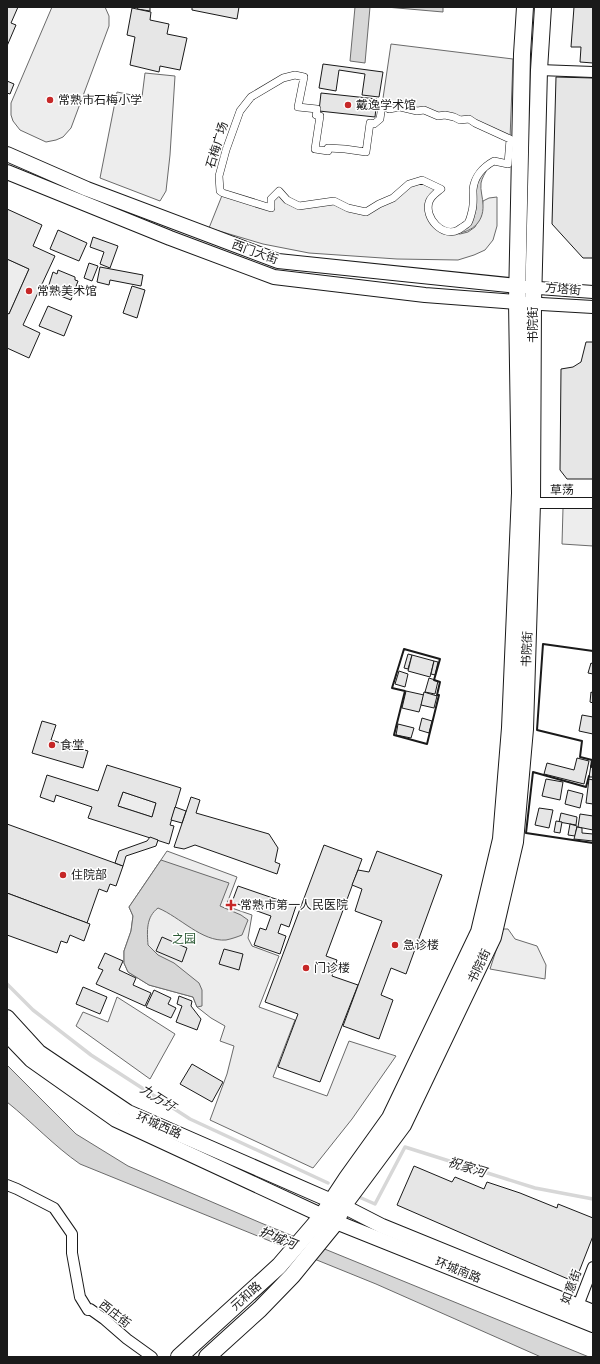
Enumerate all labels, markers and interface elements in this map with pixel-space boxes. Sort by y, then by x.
place label: 常熟市石梅小学 [58,93,142,107]
marker: 常熟市石梅小学 [45,95,55,105]
place label: 戴逸学术馆 [356,98,416,112]
marker: 戴逸学术馆 [343,100,353,110]
street label: 石梅广场 [203,120,231,170]
street label: 西门大街 [230,237,280,267]
street label: 方塔街 [544,280,582,298]
place label: 常熟美术馆 [37,284,97,298]
marker: 常熟美术馆 [24,286,34,296]
street label: 书院街 [526,307,540,343]
street label: 草荡 [550,483,574,497]
street label: 书院街 [519,631,535,667]
place label: 食堂 [60,738,84,752]
marker: 食堂 [47,740,57,750]
place label: 住院部 [71,868,107,882]
marker: 住院部 [58,870,68,880]
place label: 常熟市第一人民医院 [240,898,348,912]
marker: 常熟市第一人民医院 [225,899,237,911]
park label: 之园 [172,932,196,946]
place label: 急诊楼 [403,938,439,952]
marker: 急诊楼 [390,940,400,950]
street label: 书院街 [465,947,493,985]
place label: 门诊楼 [314,961,350,975]
marker: 门诊楼 [301,963,311,973]
water label: 九万圩 [138,1081,180,1116]
street label: 环城西路 [134,1109,184,1141]
water label: 祝家河 [446,1154,491,1181]
water label: 护城河 [257,1224,302,1253]
street label: 环城南路 [433,1255,483,1285]
street label: 如意街 [558,1268,584,1306]
street label: 元和路 [228,1279,264,1313]
street label: 西庄街 [97,1297,133,1331]

